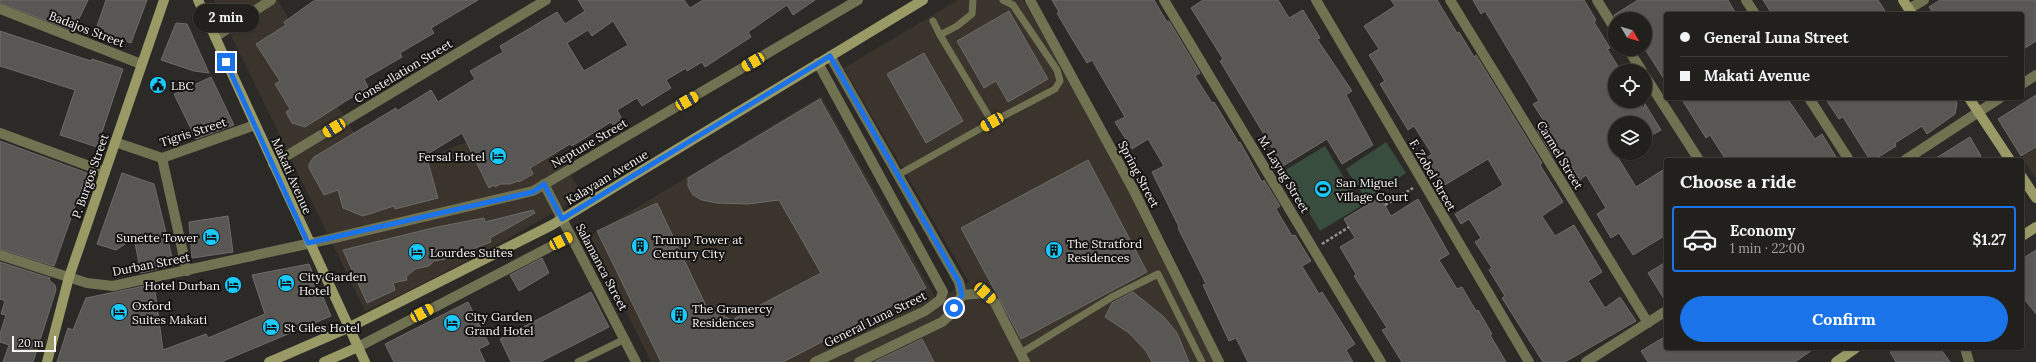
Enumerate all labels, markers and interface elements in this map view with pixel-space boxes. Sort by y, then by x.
callout: 2 min [193,4,259,32]
street label: Badajos Street [47,8,127,50]
text: 2 min [209,9,243,26]
north arrow [1608,12,1652,56]
map controls [1608,12,1652,160]
text: General Luna Street [1704,28,1849,47]
street label: Constellation Street [351,36,455,106]
car [740,51,766,73]
route end [217,53,235,71]
button: locate [1608,64,1652,108]
text: Makati Avenue [1704,66,1810,85]
public building icon: LBC [148,75,168,95]
place label: LBC [171,78,194,93]
car [674,90,700,112]
car [979,111,1005,133]
street label: Tigris Street [158,114,228,150]
street label: Neptune Street [548,115,630,171]
button: layers [1608,116,1652,160]
car [321,117,347,139]
street label: Carmel Street [1534,118,1587,192]
street label: P. Burgos Street [69,131,112,220]
street label: M. Layug Street [1255,133,1313,216]
street label: Makati Avenue [269,136,316,217]
street label: F. Zobel Street [1406,137,1460,214]
street label: Spring Street [1115,138,1163,210]
hotel icon: Fersal Hotel [488,146,508,166]
street label: Kalayaan Avenue [563,146,651,208]
place label: Fersal Hotel [418,149,485,164]
text: Choose a ride [1680,170,1796,193]
place label: San Miguel Village Court [1335,175,1409,204]
sports icon: San Miguel Village Court [1313,179,1333,199]
street label: Salamanca Street [573,221,631,313]
icon: car [1682,221,1718,257]
text: Economy [1730,221,1795,240]
hotel icon: Sunette Tower [201,227,221,247]
place label: Sunette Tower [116,230,199,245]
car [548,230,574,252]
text: $1.27 [1973,230,2006,249]
place label: Trump Tower at Century City [653,232,743,261]
building icon: Trump Tower at Century City [630,236,650,256]
place label: The Stratford Residences [1067,236,1142,265]
building icon: The Stratford Residences [1044,240,1064,260]
text: 1 min · 22:00 [1730,240,1805,257]
hotel icon: Lourdes Suites [407,242,427,262]
place label: Lourdes Suites [430,245,513,260]
street label: Durban Street [111,249,191,279]
place label: City Garden Hotel [299,269,367,298]
hotel icon: City Garden Hotel [276,273,296,293]
hotel icon: Hotel Durban [223,275,243,295]
place label: Hotel Durban [145,278,220,293]
car [972,281,998,305]
street label: General Luna Street [821,288,929,350]
button: Confirm [1680,296,2008,342]
place label: Oxford Suites Makati [132,298,207,327]
route start [945,299,963,317]
place label: The Gramercy Residences [692,301,773,330]
hotel icon: Oxford Suites Makati [109,302,129,322]
car [409,302,435,324]
building icon: The Gramercy Residences [669,305,689,325]
place label: City Garden Grand Hotel [465,309,534,338]
hotel icon: City Garden Grand Hotel [442,313,462,333]
hotel icon: St Giles Hotel [261,317,281,337]
place label: St Giles Hotel [284,320,360,335]
scale bar [12,334,56,353]
text: 20 m [18,336,43,350]

